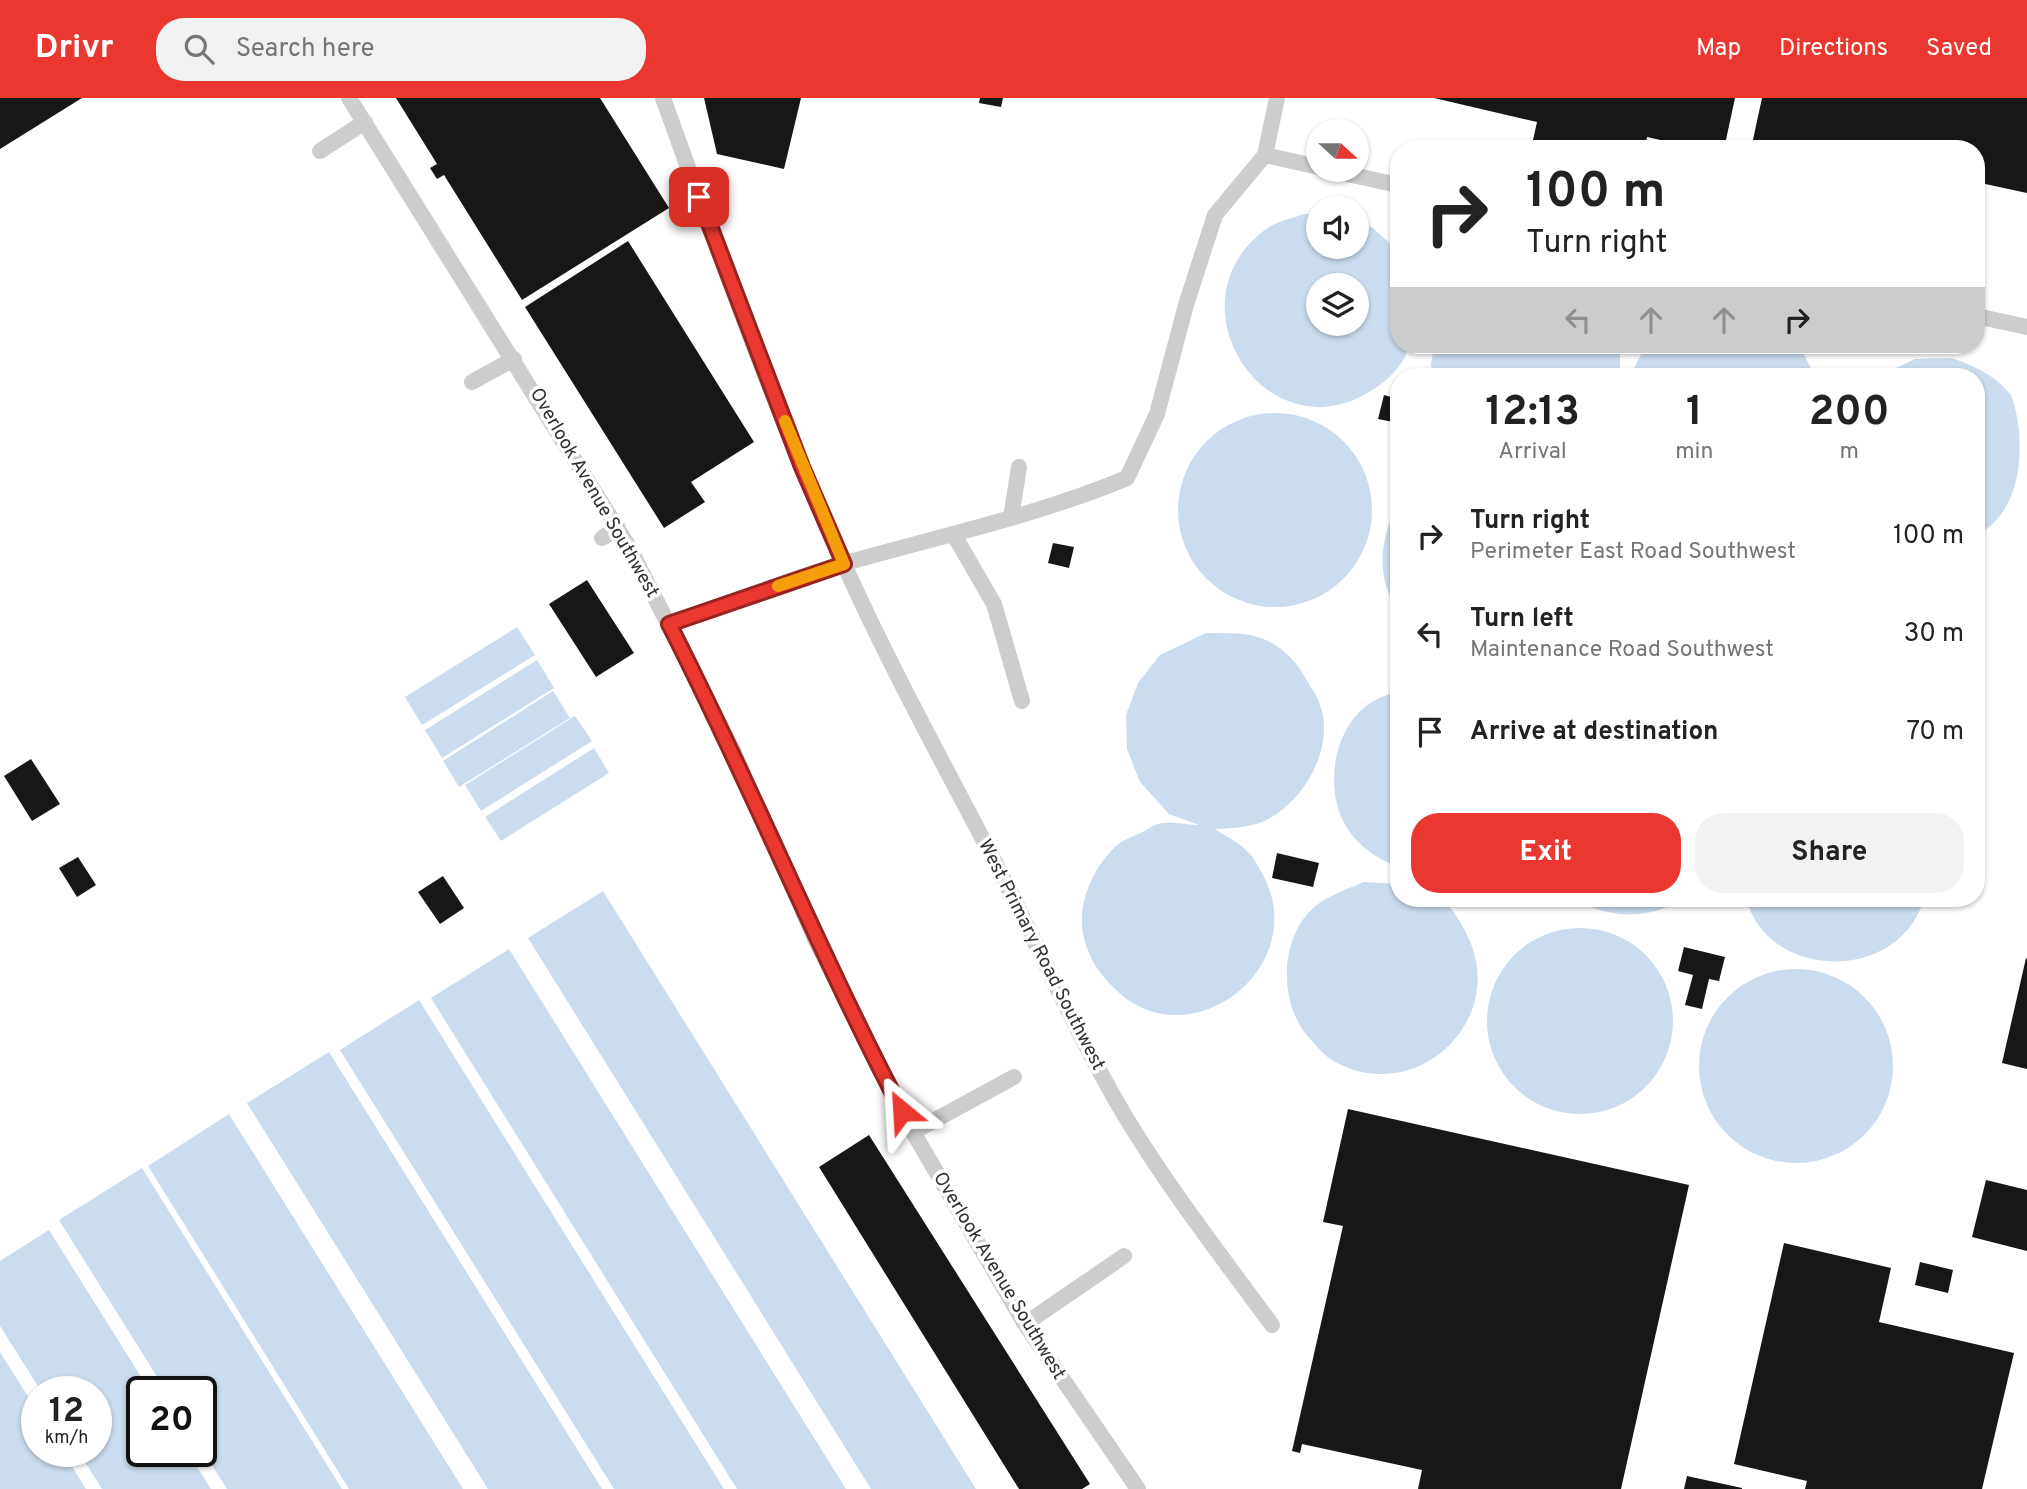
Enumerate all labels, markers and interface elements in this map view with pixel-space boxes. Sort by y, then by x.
search box [156,18,646,81]
text: Drivr [35,28,114,70]
icon: search [180,30,218,68]
text: Search here [236,33,375,66]
text: Map [1696,34,1741,64]
text: Directions [1779,34,1888,64]
text: Saved [1926,34,1992,64]
north arrow [1306,119,1368,182]
map controls [1306,119,1369,336]
text: 100 m [1526,163,1665,225]
pin [669,167,729,227]
icon: right [1411,168,1502,259]
icon: arrive [680,178,718,216]
button: sound [1306,196,1369,259]
text: Turn right [1526,224,1668,264]
button: layers [1306,273,1369,336]
icon: left [1559,301,1597,339]
icon: ahead [1632,301,1670,339]
icon: ahead [1705,301,1743,339]
icon: right [1778,301,1816,339]
street label: Overlook Avenue Southwest [524,384,664,602]
text: 12:13 [1485,387,1580,440]
text: 1 [1686,387,1703,440]
text: 200 [1809,387,1890,440]
text: Arrival [1498,438,1567,467]
text: min [1675,438,1713,467]
text: m [1839,438,1859,467]
text: Turn right [1470,505,1590,538]
icon: right [1411,517,1449,555]
text: 100 m [1893,520,1964,553]
text: Perimeter East Road Southwest [1470,538,1796,567]
text: Turn left [1470,603,1574,636]
icon: left [1411,615,1449,653]
text: 30 m [1904,618,1964,651]
text: Maintenance Road Southwest [1470,636,1774,665]
icon: arrive [1411,713,1449,751]
text: Arrive at destination [1470,716,1718,749]
text: 70 m [1906,716,1964,749]
button: Exit [1411,813,1681,893]
button: Share [1695,813,1964,893]
street label: West Primary Road Southwest [972,835,1110,1075]
position arrow [865,1074,939,1148]
street label: Overlook Avenue Southwest [927,1168,1071,1384]
speed limit sign: 20 [126,1376,217,1467]
text: 12 [49,1390,84,1434]
text: km/h [45,1427,88,1450]

